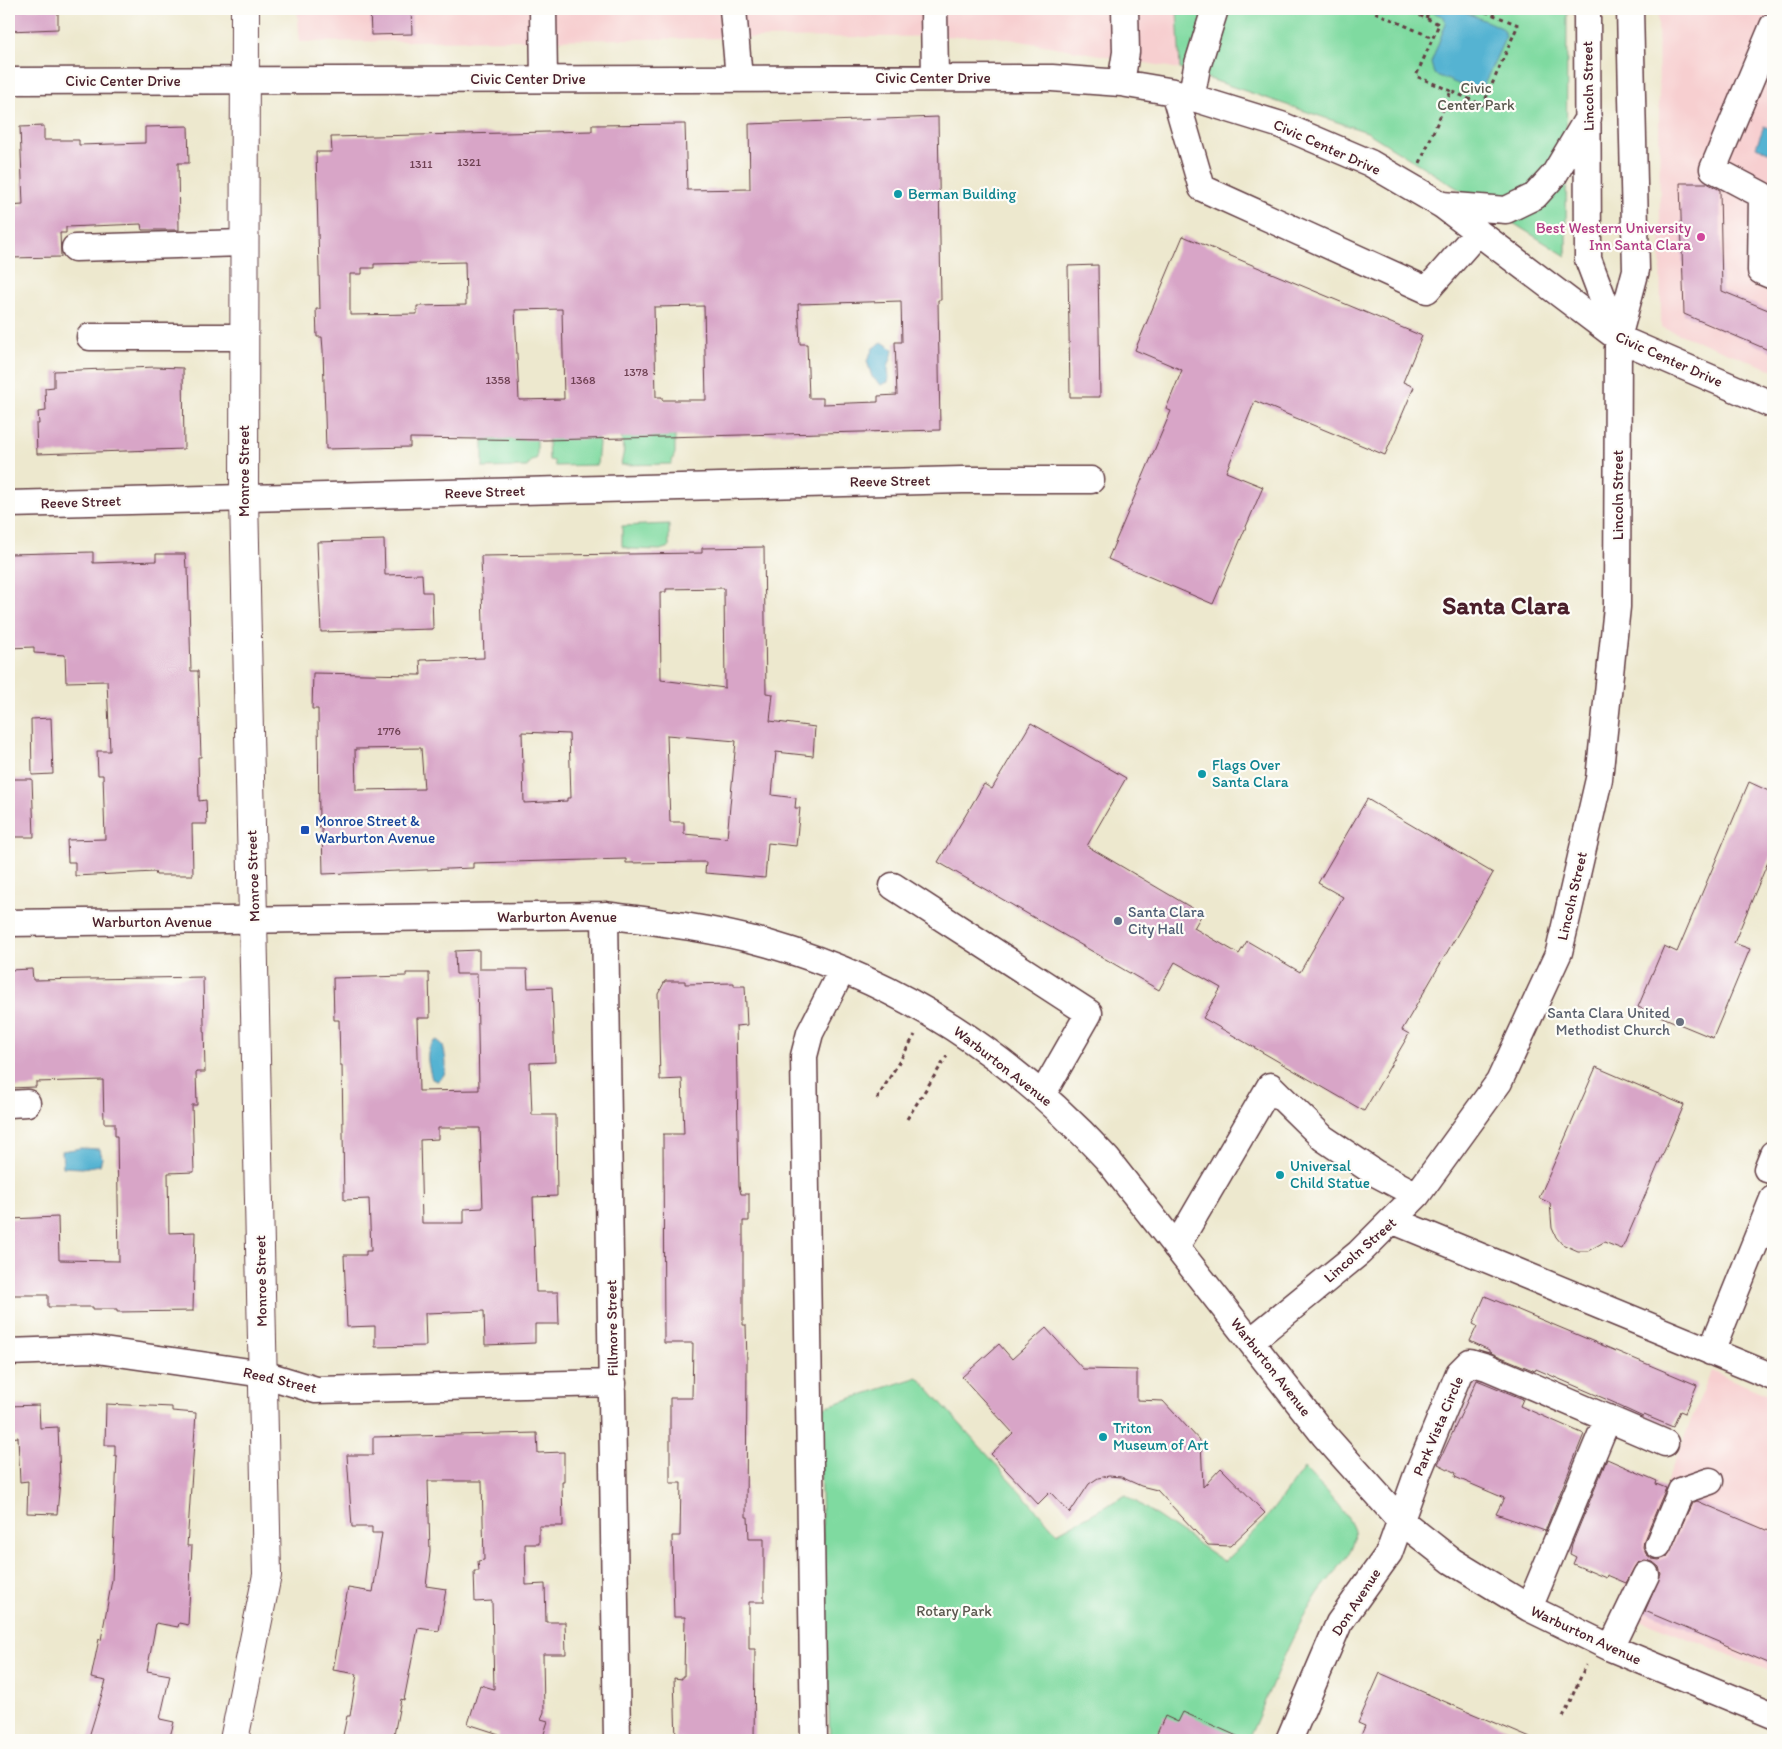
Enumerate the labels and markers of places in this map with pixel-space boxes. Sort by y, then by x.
place label: Berman Building [908,185,1017,203]
marker: Berman Building [892,188,904,200]
place label: Best Western University Inn Santa Clara [1536,219,1691,254]
marker: Best Western University Inn Santa Clara [1695,231,1707,243]
place label: Flags Over Santa Clara [1212,756,1289,791]
marker: Flags Over Santa Clara [1196,768,1208,780]
place label: Monroe Street & Warburton Avenue [315,812,435,847]
marker: Monroe Street & Warburton Avenue [299,824,311,836]
place label: Santa Clara City Hall [1128,903,1205,938]
marker: Santa Clara City Hall [1112,915,1124,927]
place label: Santa Clara United Methodist Church [1547,1004,1671,1039]
marker: Santa Clara United Methodist Church [1674,1016,1686,1028]
place label: Universal Child Statue [1290,1157,1370,1192]
marker: Universal Child Statue [1274,1169,1286,1181]
place label: Triton Museum of Art [1113,1419,1209,1454]
marker: Triton Museum of Art [1097,1431,1109,1443]

